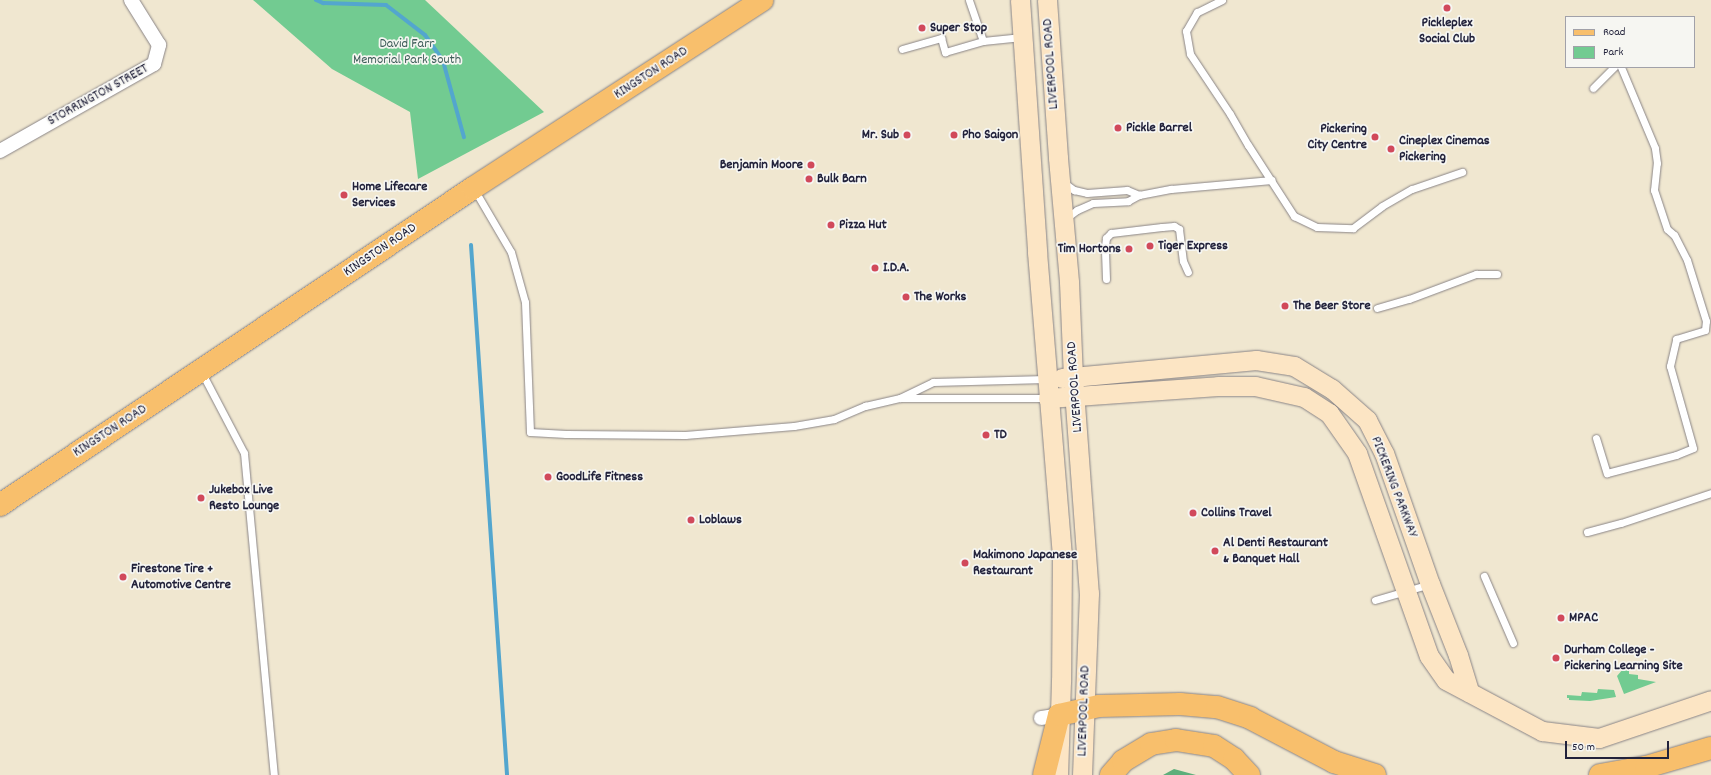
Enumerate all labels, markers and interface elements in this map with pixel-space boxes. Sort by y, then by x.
marker: Pickleplex Social Club [1442,3,1452,13]
place label: Pickleplex Social Club [1419,15,1475,48]
legend [1565,16,1695,68]
street label: LIVERPOOL ROAD [1039,18,1063,110]
place label: Super Stop [930,20,987,36]
marker: Super Stop [917,23,927,33]
text: Road [1603,24,1625,41]
park label: David Farr Memorial Park South [353,36,461,68]
street label: KINGSTON ROAD [611,43,691,103]
text: Park [1603,44,1623,61]
street label: STORRINGTON STREET [45,60,151,130]
place label: Pickle Barrel [1126,120,1192,136]
place label: Pickering City Centre [1307,121,1367,154]
marker: Pickle Barrel [1113,123,1123,133]
place label: Mr. Sub [862,127,899,143]
place label: Pho Saigon [962,127,1018,143]
marker: Mr. Sub [902,130,912,140]
marker: Pho Saigon [949,130,959,140]
marker: Pickering City Centre [1370,132,1380,142]
place label: Cineplex Cinemas Pickering [1399,133,1490,166]
marker: Cineplex Cinemas Pickering [1386,144,1396,154]
place label: Benjamin Moore [720,157,803,173]
marker: Benjamin Moore [806,160,816,170]
place label: Bulk Barn [817,171,867,187]
marker: Bulk Barn [804,174,814,184]
place label: Home Lifecare Services [352,179,427,212]
marker: Home Lifecare Services [339,190,349,200]
place label: Pizza Hut [839,217,887,233]
street label: KINGSTON ROAD [340,219,420,281]
marker: Pizza Hut [826,220,836,230]
place label: Tiger Express [1158,238,1228,254]
place label: Tim Hortons [1058,241,1121,257]
marker: Tiger Express [1145,241,1155,251]
marker: Tim Hortons [1124,244,1134,254]
place label: I.D.A. [883,260,909,276]
marker: I.D.A. [870,263,880,273]
place label: The Works [914,289,966,305]
marker: The Works [901,292,911,302]
place label: The Beer Store [1293,298,1371,314]
marker: The Beer Store [1280,301,1290,311]
street label: LIVERPOOL ROAD [1063,341,1087,433]
street label: KINGSTON ROAD [70,401,150,461]
place label: TD [994,427,1007,443]
marker: TD [981,430,991,440]
street label: PICKERING PARKWAY [1367,434,1421,540]
place label: GoodLife Fitness [556,469,643,485]
marker: GoodLife Fitness [543,472,553,482]
place label: Jukebox Live Resto Lounge [209,482,279,514]
marker: Jukebox Live Resto Lounge [196,493,206,503]
place label: Collins Travel [1201,505,1272,521]
marker: Collins Travel [1188,508,1198,518]
place label: Loblaws [699,512,742,528]
marker: Loblaws [686,515,696,525]
place label: Al Denti Restaurant & Banquet Hall [1223,535,1328,568]
marker: Al Denti Restaurant & Banquet Hall [1210,546,1220,556]
place label: Makimono Japanese Restaurant [973,547,1077,580]
marker: Makimono Japanese Restaurant [960,558,970,568]
place label: Firestone Tire + Automotive Centre [131,561,231,594]
marker: Firestone Tire + Automotive Centre [118,572,128,582]
place label: MPAC [1569,610,1598,626]
marker: MPAC [1556,613,1566,623]
place label: Durham College - Pickering Learning Site [1564,642,1683,674]
marker: Durham College - Pickering Learning Site [1551,653,1561,663]
street label: LIVERPOOL ROAD [1074,665,1094,757]
scale bar [1567,733,1671,759]
text: 50 m [1572,739,1595,756]

